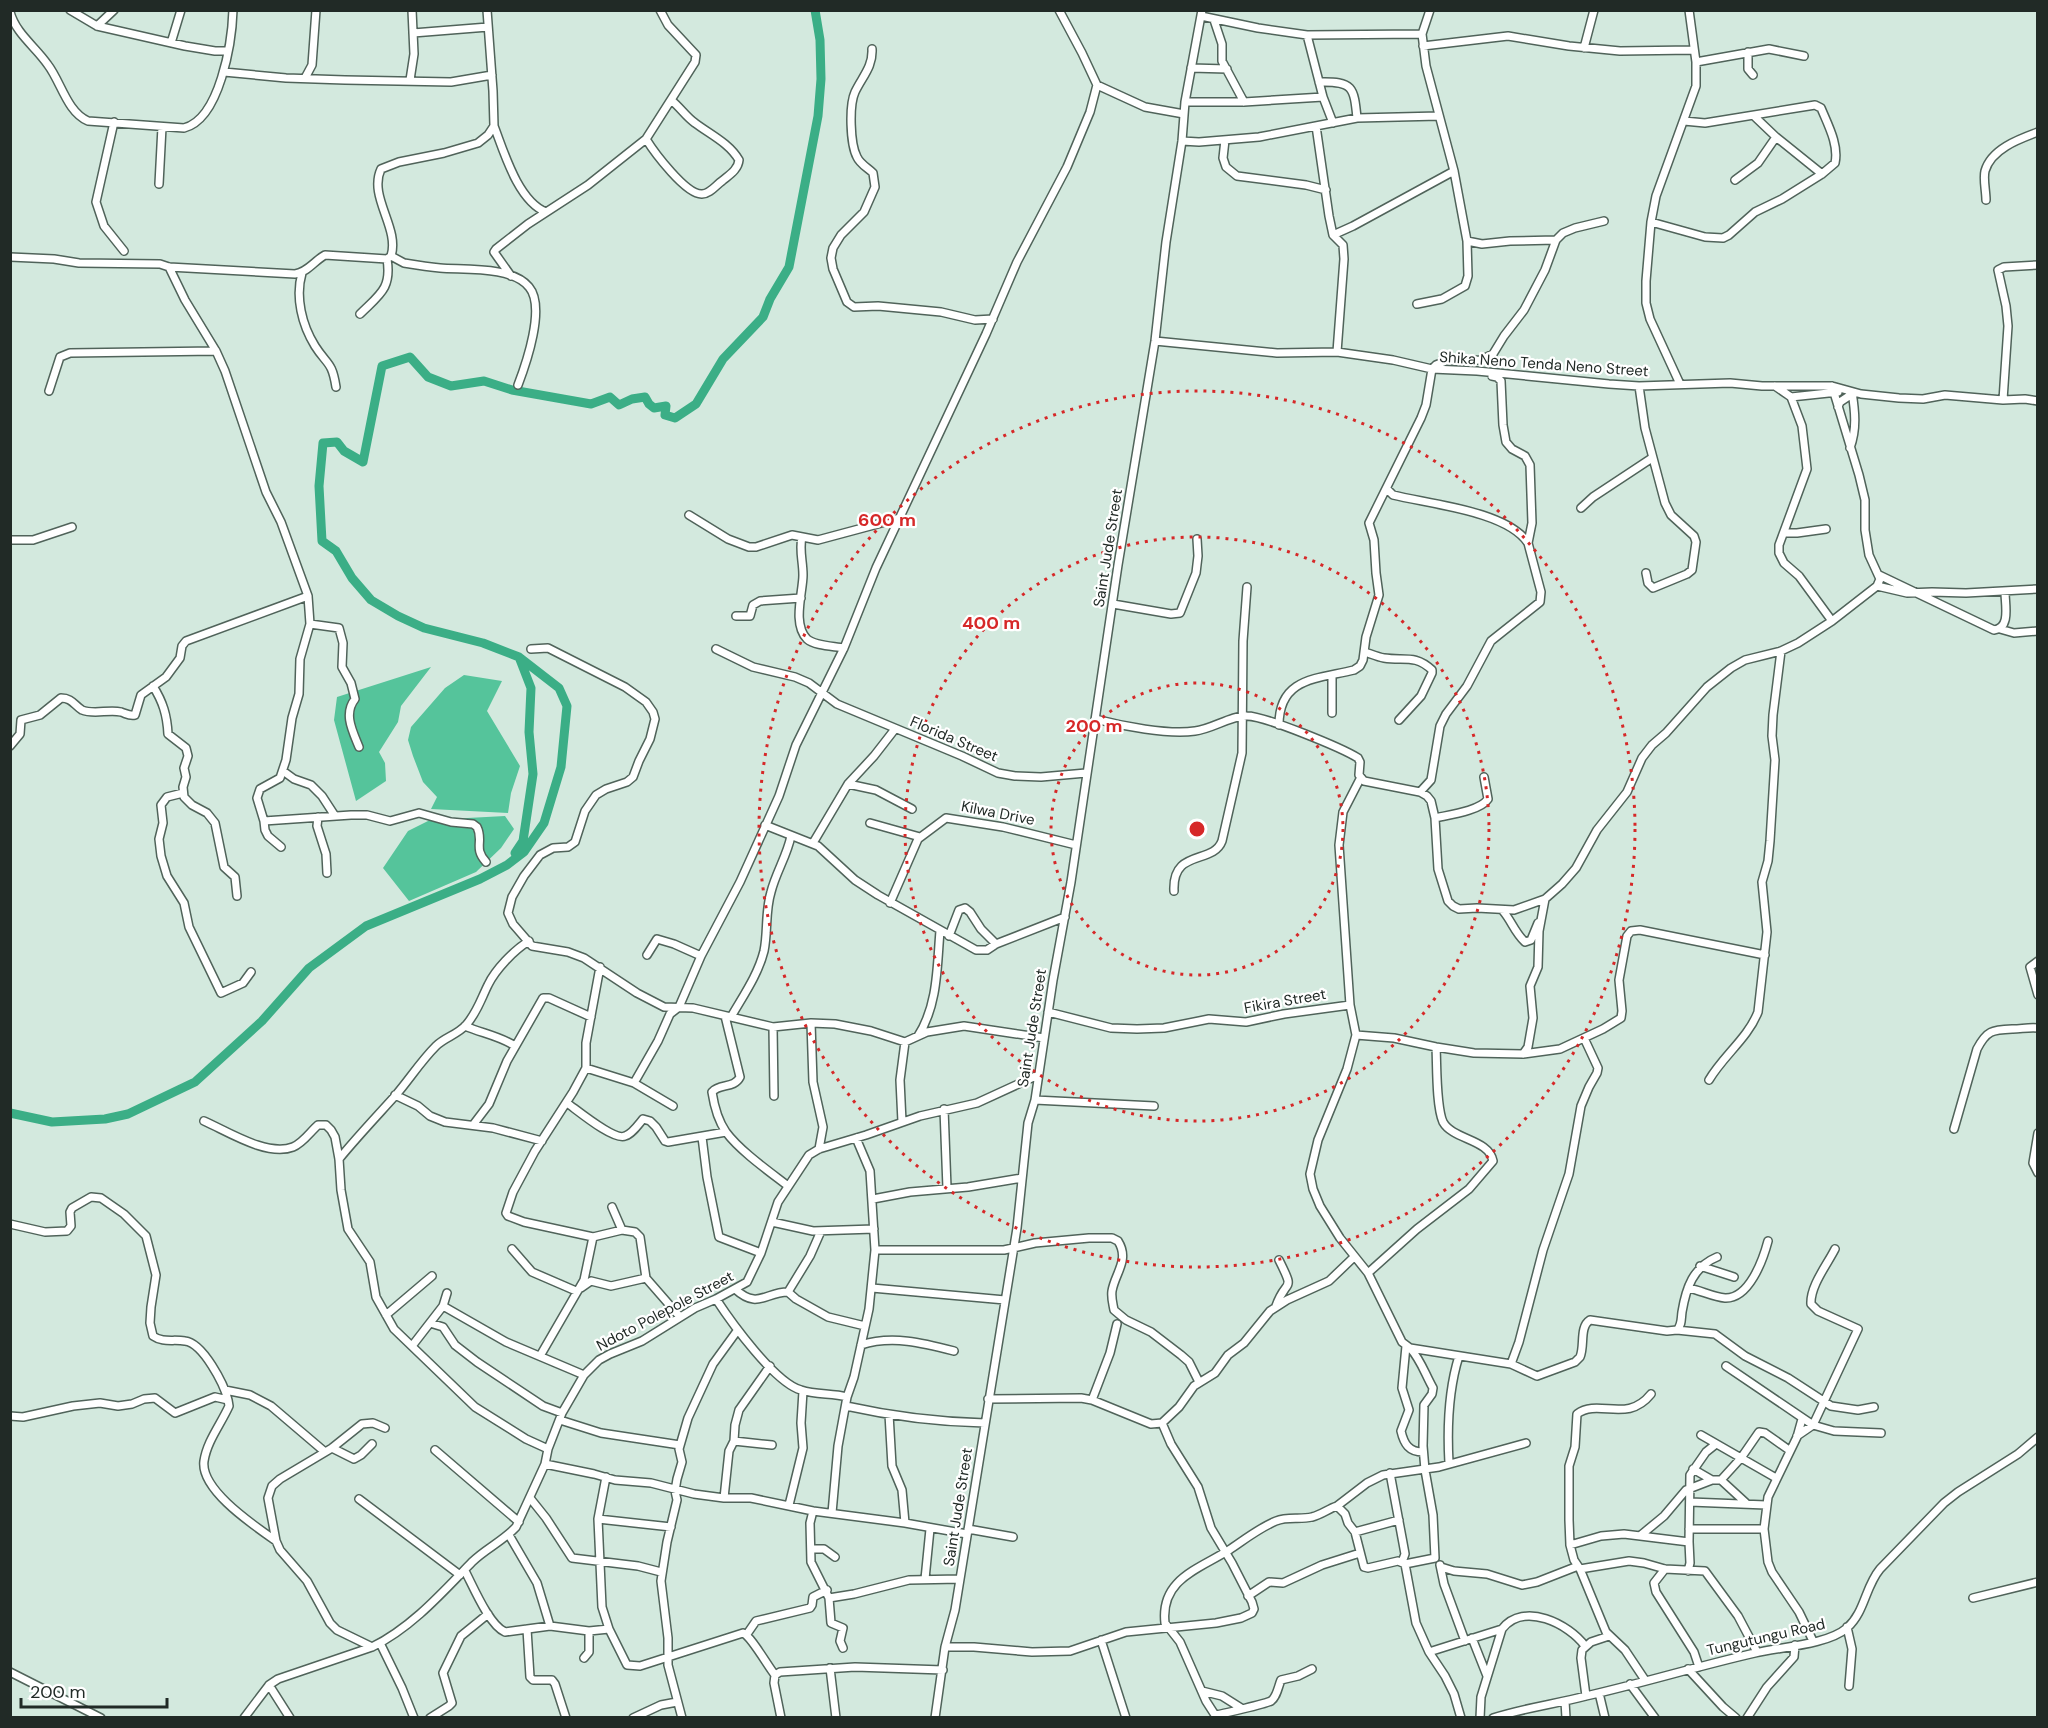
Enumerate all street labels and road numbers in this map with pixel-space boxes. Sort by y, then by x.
street label: Shika Neno Tenda Neno Street [1439,347,1649,381]
street label: Saint Jude Street [1089,487,1127,609]
street label: Florida Street [907,712,1001,767]
street label: Kilwa Drive [959,796,1037,830]
street label: Saint Jude Street [1013,967,1051,1089]
street label: Fikira Street [1242,984,1328,1018]
street label: Ndoto Polepole Street [593,1266,737,1356]
street label: Saint Jude Street [939,1446,977,1568]
street label: Tungutungu Road [1705,1614,1827,1660]

